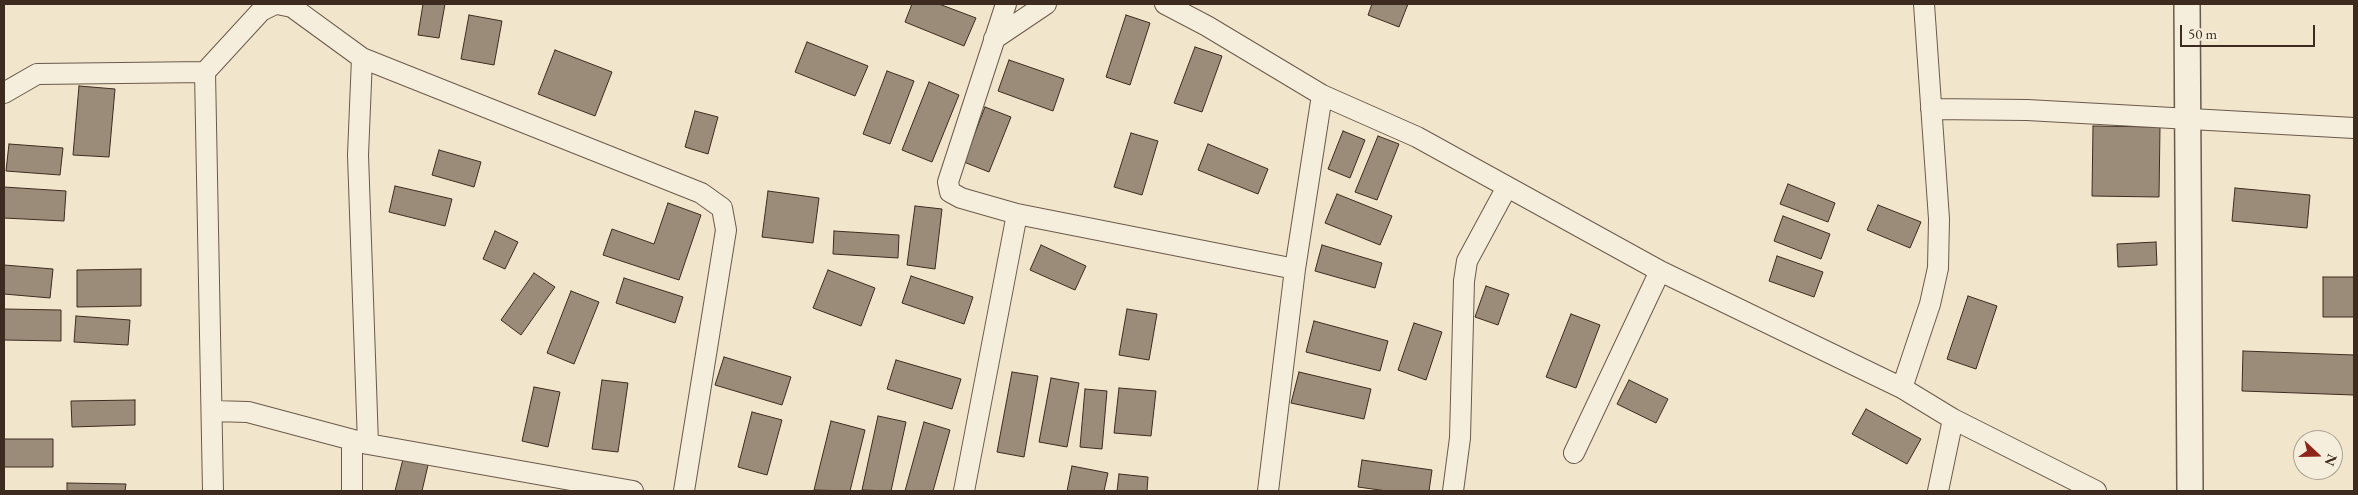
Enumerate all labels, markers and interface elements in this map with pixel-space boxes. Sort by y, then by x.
scale bar [2183,15,2318,47]
text: 50 m [2188,24,2217,43]
north arrow [2293,430,2343,480]
text: N [2321,451,2342,469]

